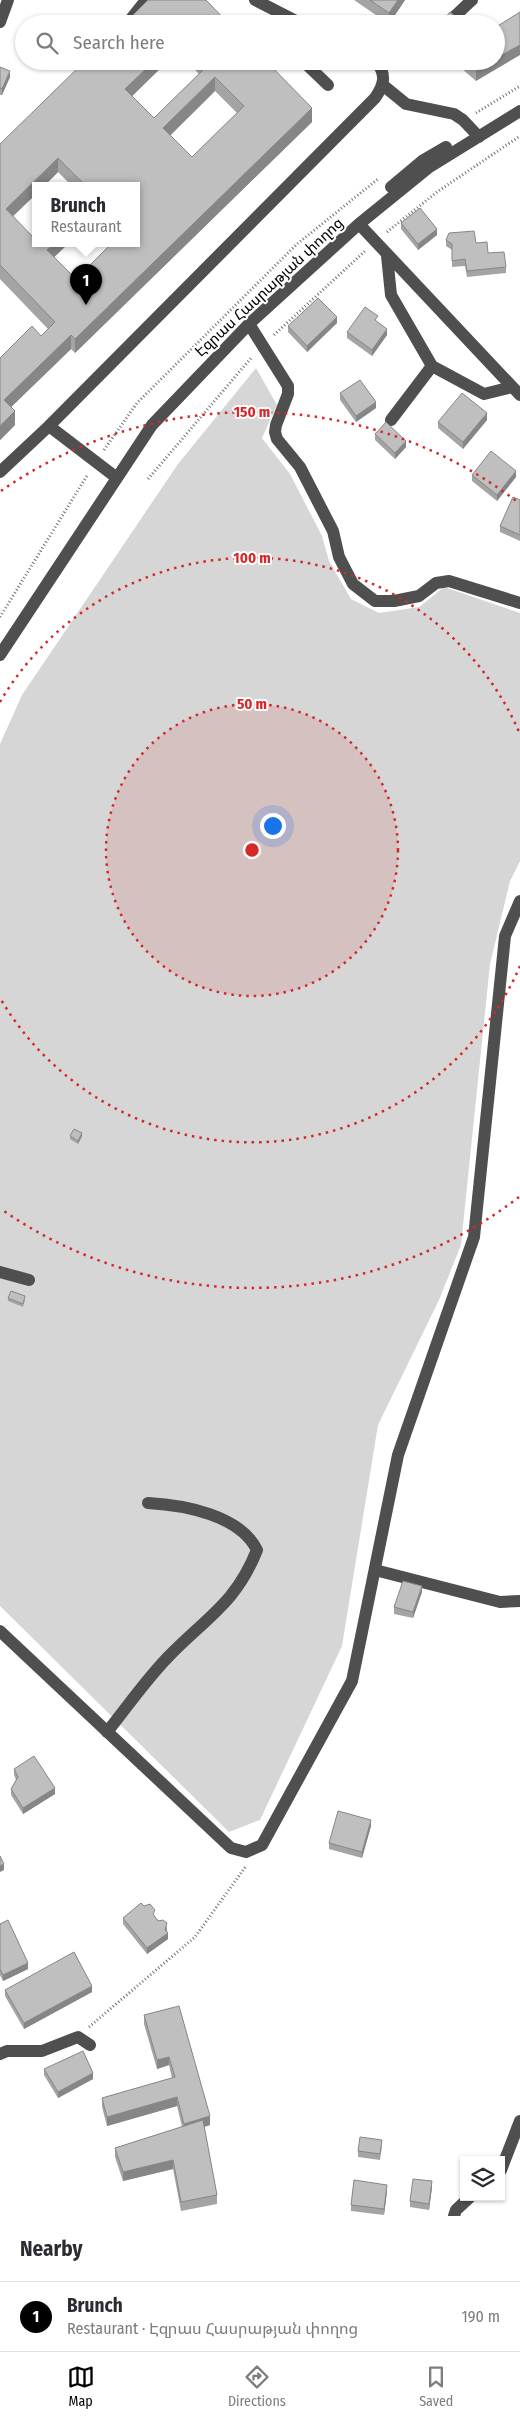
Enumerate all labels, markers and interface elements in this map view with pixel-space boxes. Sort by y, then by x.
search box [15,15,505,70]
icon: search [33,29,61,57]
text: Search here [73,31,165,54]
popup [32,182,140,247]
text: Brunch [50,194,106,217]
street label: Էզրաս Հասրաթյան փողոց [191,214,347,360]
text: Restaurant [50,217,122,236]
pin: 1 [70,264,102,305]
text: 150 m [234,403,270,421]
text: 100 m [233,549,271,567]
text: 50 m [237,695,267,713]
your location [260,813,286,839]
centre of rings [243,841,261,859]
map controls [460,2156,505,2201]
button: layers [460,2156,505,2201]
text: Nearby [20,2236,82,2262]
text: Brunch [67,2294,123,2317]
text: 1 [33,2307,39,2326]
text: 190 m [462,2307,500,2326]
text: Restaurant · Էզրաս Հասրաթյան փողոց [67,2319,358,2338]
tab: Map [67,2363,95,2410]
tab: Directions [228,2363,286,2410]
tab: Saved [419,2363,453,2410]

